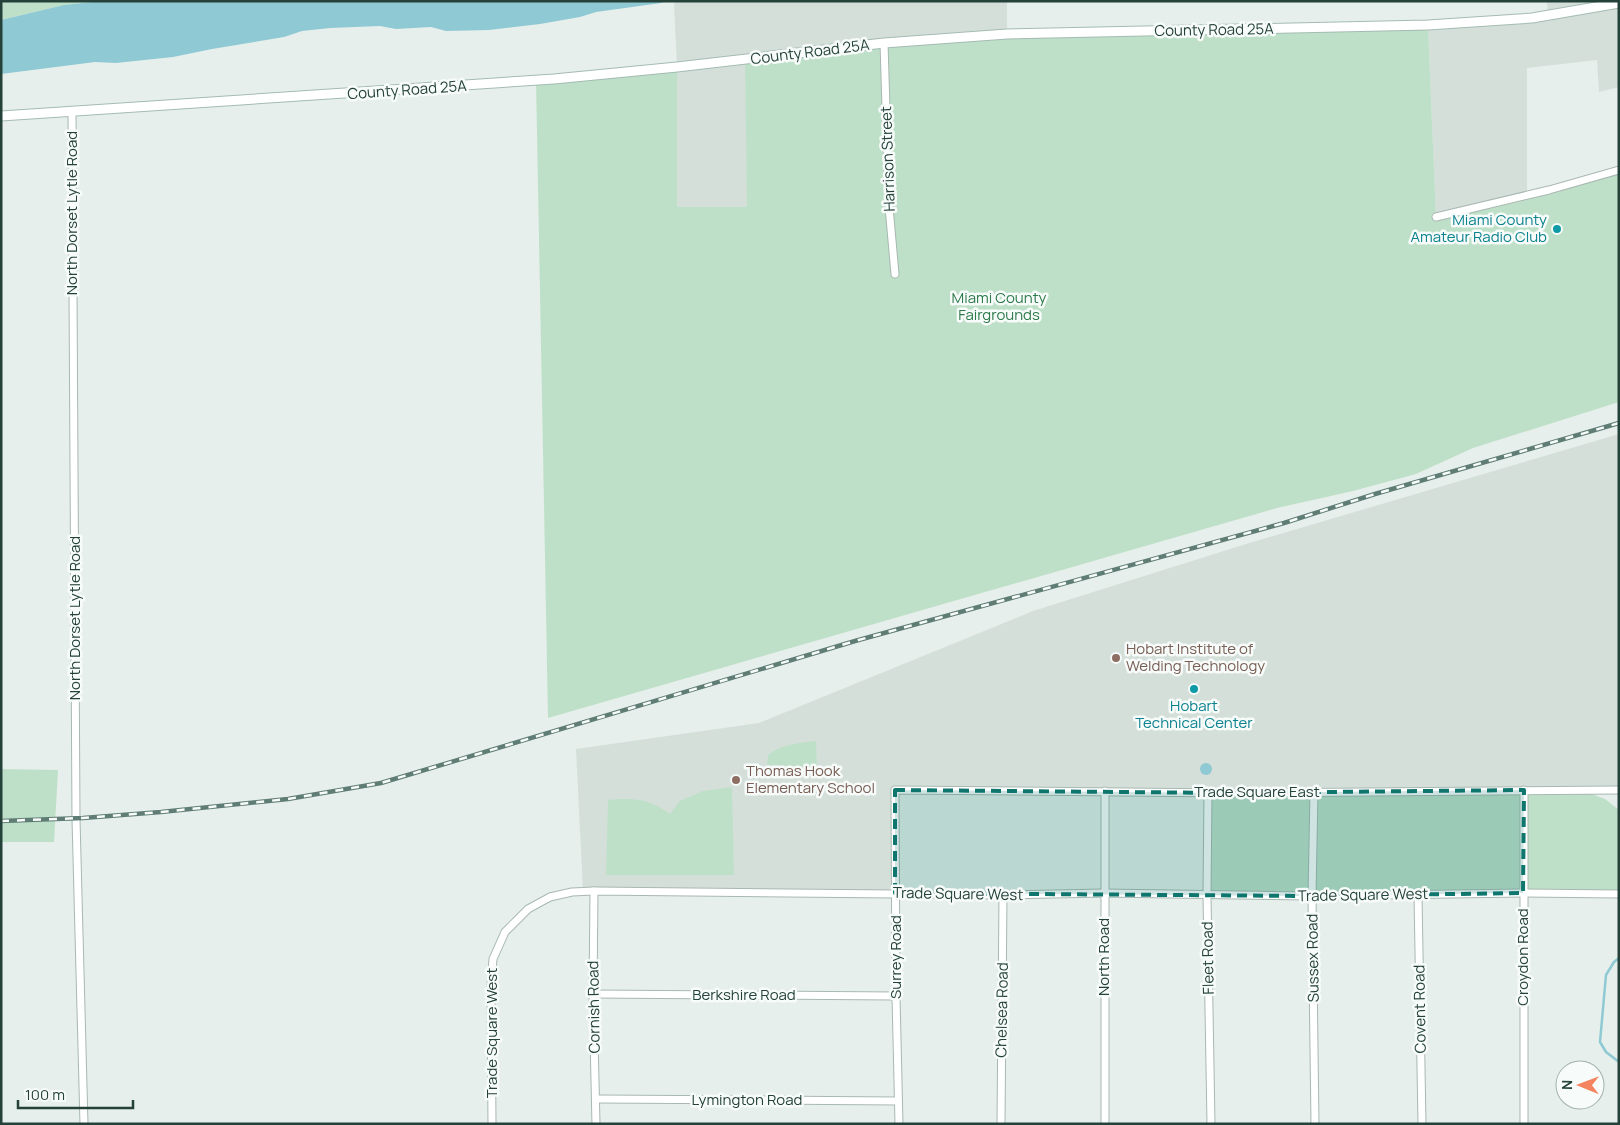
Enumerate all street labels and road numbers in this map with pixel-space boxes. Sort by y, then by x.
street label: County Road 25A [1154,18,1274,41]
street label: County Road 25A [749,34,871,69]
street label: County Road 25A [347,75,468,104]
street label: Harrison Street [875,106,900,212]
street label: North Dorset Lytle Road [61,131,82,295]
street label: North Dorset Lytle Road [64,536,85,700]
street label: Trade Square East [1194,781,1320,802]
street label: Trade Square West [893,882,1023,905]
street label: Trade Square West [1298,883,1428,906]
street label: Croydon Road [1512,908,1533,1006]
street label: Sussex Road [1301,913,1324,1003]
street label: Surrey Road [885,915,906,999]
street label: North Road [1093,918,1114,996]
street label: Fleet Road [1196,921,1219,995]
street label: Cornish Road [582,960,605,1054]
street label: Chelsea Road [990,962,1013,1058]
street label: Covent Road [1408,965,1431,1054]
street label: Trade Square West [481,968,502,1098]
street label: Berkshire Road [692,984,796,1005]
street label: Lymington Road [692,1089,802,1110]

